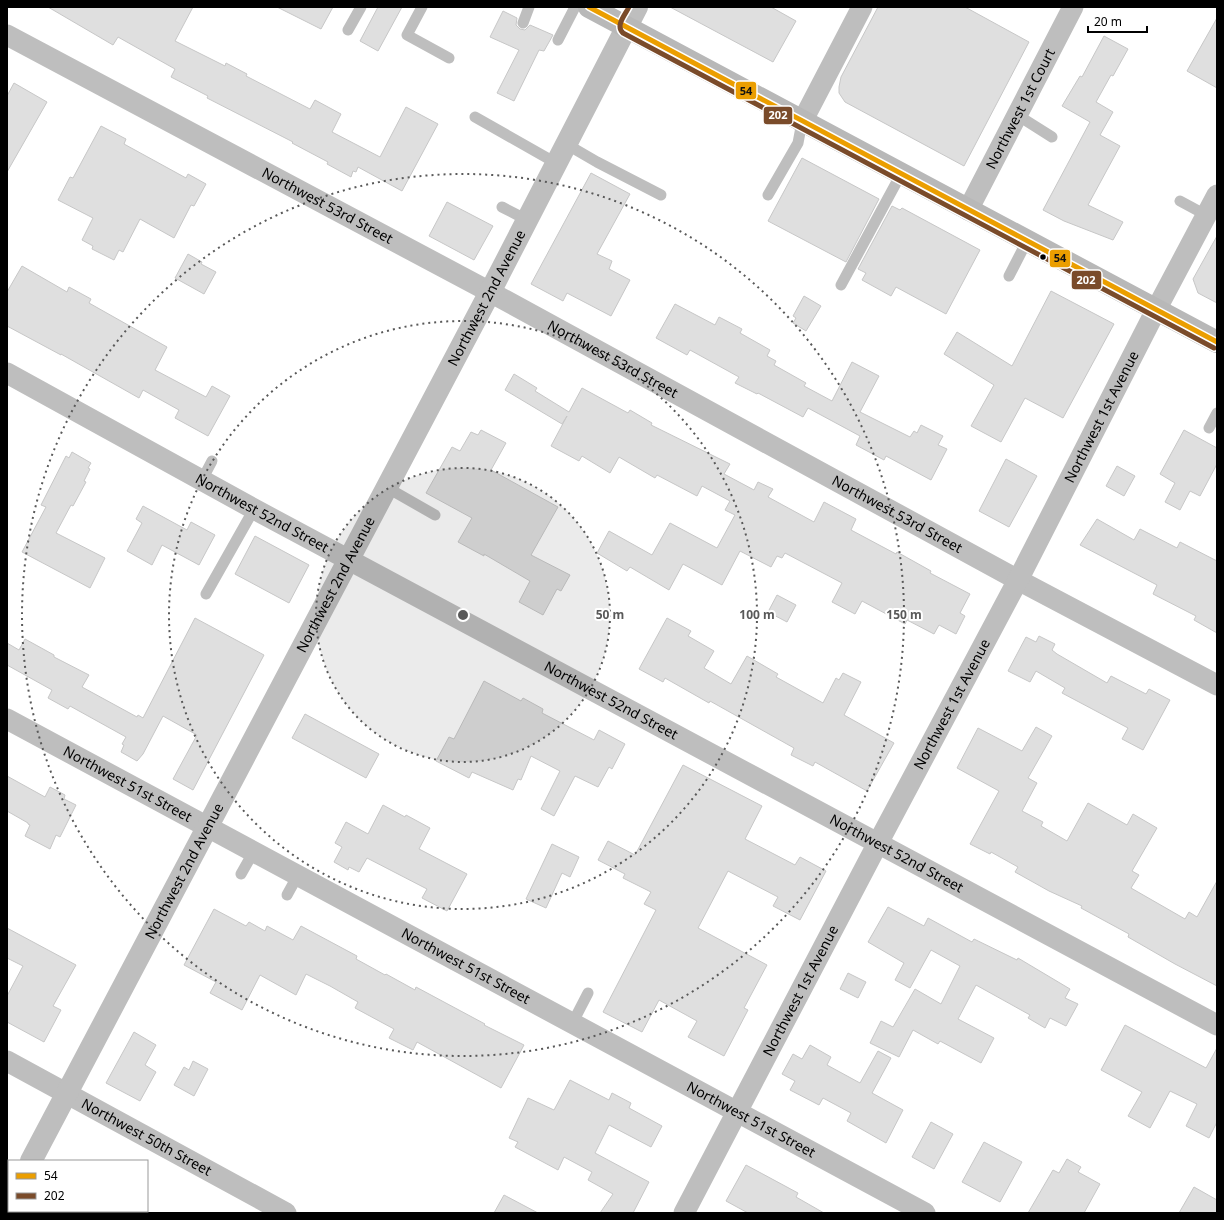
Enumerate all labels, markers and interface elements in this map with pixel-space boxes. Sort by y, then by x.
scale bar [1088,8,1147,34]
text: 20 m [1094,13,1122,30]
street label: Northwest 1st Court [981,45,1059,172]
line badge: 54 [735,81,757,100]
text: 54 [740,83,753,98]
line badge: 202 [763,106,793,125]
text: 202 [769,107,787,122]
street label: Northwest 53rd Street [259,162,397,248]
street label: Northwest 2nd Avenue [443,226,530,369]
line badge: 54 [1049,249,1071,268]
text: 54 [1054,250,1067,265]
unlabelled marker [1038,252,1048,262]
line badge: 202 [1071,270,1102,290]
text: 202 [1077,272,1095,287]
street label: Northwest 53rd Street [544,315,682,402]
street label: Northwest 1st Avenue [1059,347,1143,486]
street label: Northwest 52nd Street [192,469,332,556]
street label: Northwest 53rd Street [829,470,966,557]
street label: Northwest 2nd Avenue [291,513,379,655]
text: 50 m [596,606,624,623]
text: 100 m [739,606,775,623]
text: 150 m [886,606,922,623]
centre of rings [456,608,470,622]
street label: Northwest 1st Avenue [909,635,994,773]
street label: Northwest 52nd Street [541,656,681,743]
street label: Northwest 51st Street [60,741,196,826]
street label: Northwest 2nd Avenue [140,799,227,942]
street label: Northwest 52nd Street [827,809,967,896]
street label: Northwest 1st Avenue [758,921,842,1059]
street label: Northwest 51st Street [398,923,534,1008]
street label: Northwest 51st Street [684,1077,819,1161]
street label: Northwest 50th Street [78,1093,215,1180]
legend [8,1160,148,1212]
text: 54 [44,1167,58,1184]
text: 202 [44,1187,65,1204]

